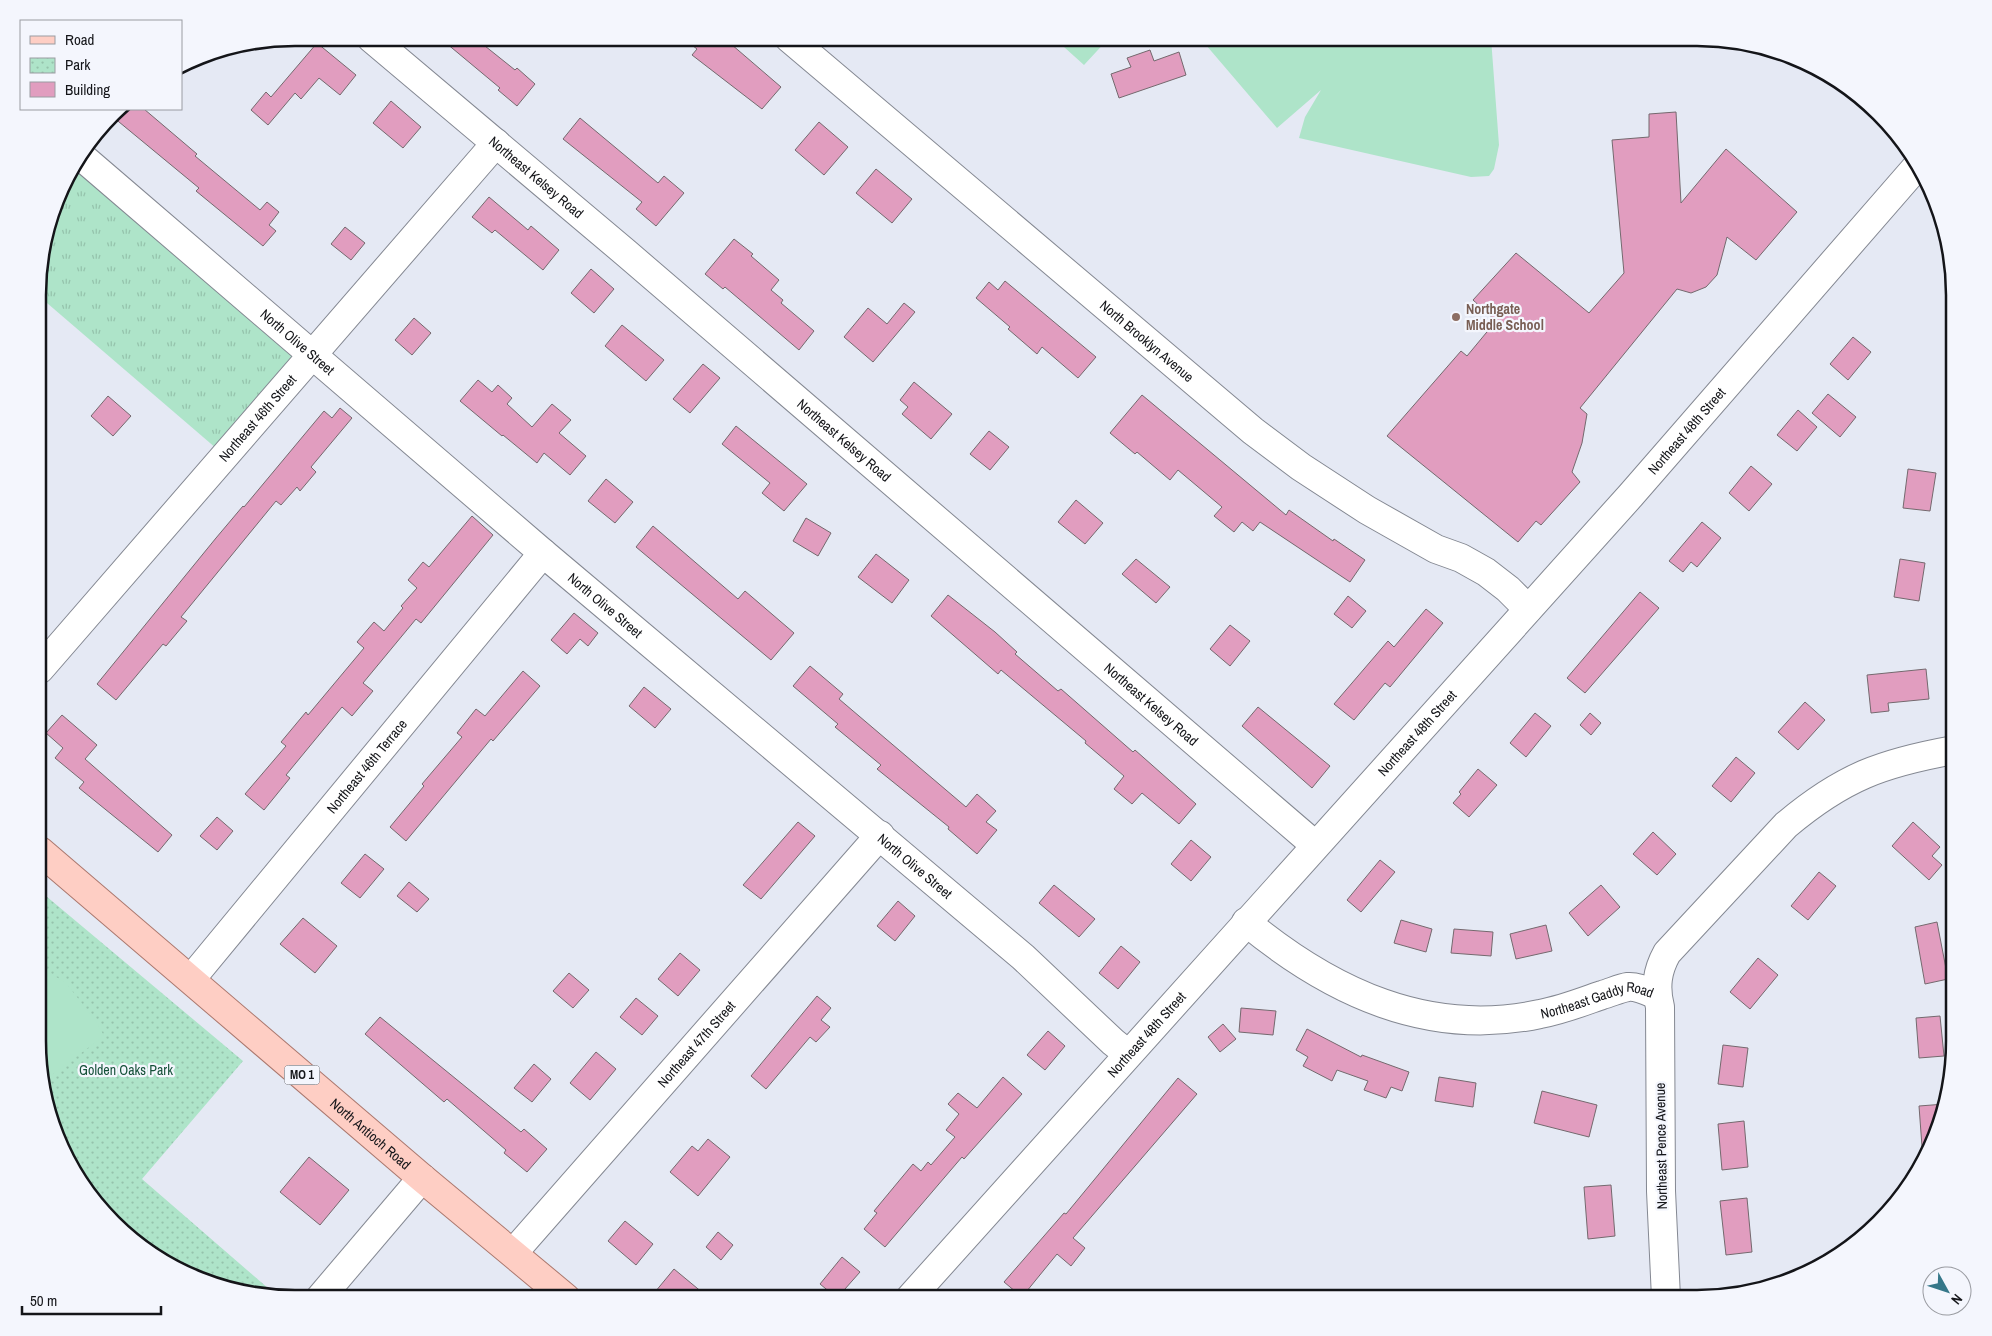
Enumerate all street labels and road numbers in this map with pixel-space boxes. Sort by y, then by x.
street label: Northeast Kelsey Road [485,132,587,222]
street label: North Brooklyn Avenue [1096,296,1197,386]
street label: North Olive Street [257,305,338,379]
street label: Northeast 46th Street [215,371,300,465]
street label: Northeast 48th Street [1644,384,1729,478]
street label: Northeast Kelsey Road [793,395,895,486]
street label: North Olive Street [564,569,646,642]
street label: Northeast Kelsey Road [1101,659,1202,750]
street label: Northeast 48th Street [1374,687,1460,780]
street label: Northeast 46th Terrace [323,716,411,817]
street label: North Olive Street [874,830,956,903]
street label: Northeast Gaddy Road [1539,978,1656,1023]
street label: Northeast 48th Street [1103,988,1190,1081]
street label: Northeast 47th Street [654,997,739,1091]
road number: MO 1 [284,1066,320,1084]
street label: Northeast Pence Avenue [1651,1082,1671,1210]
street label: North Antioch Road [326,1094,414,1173]

